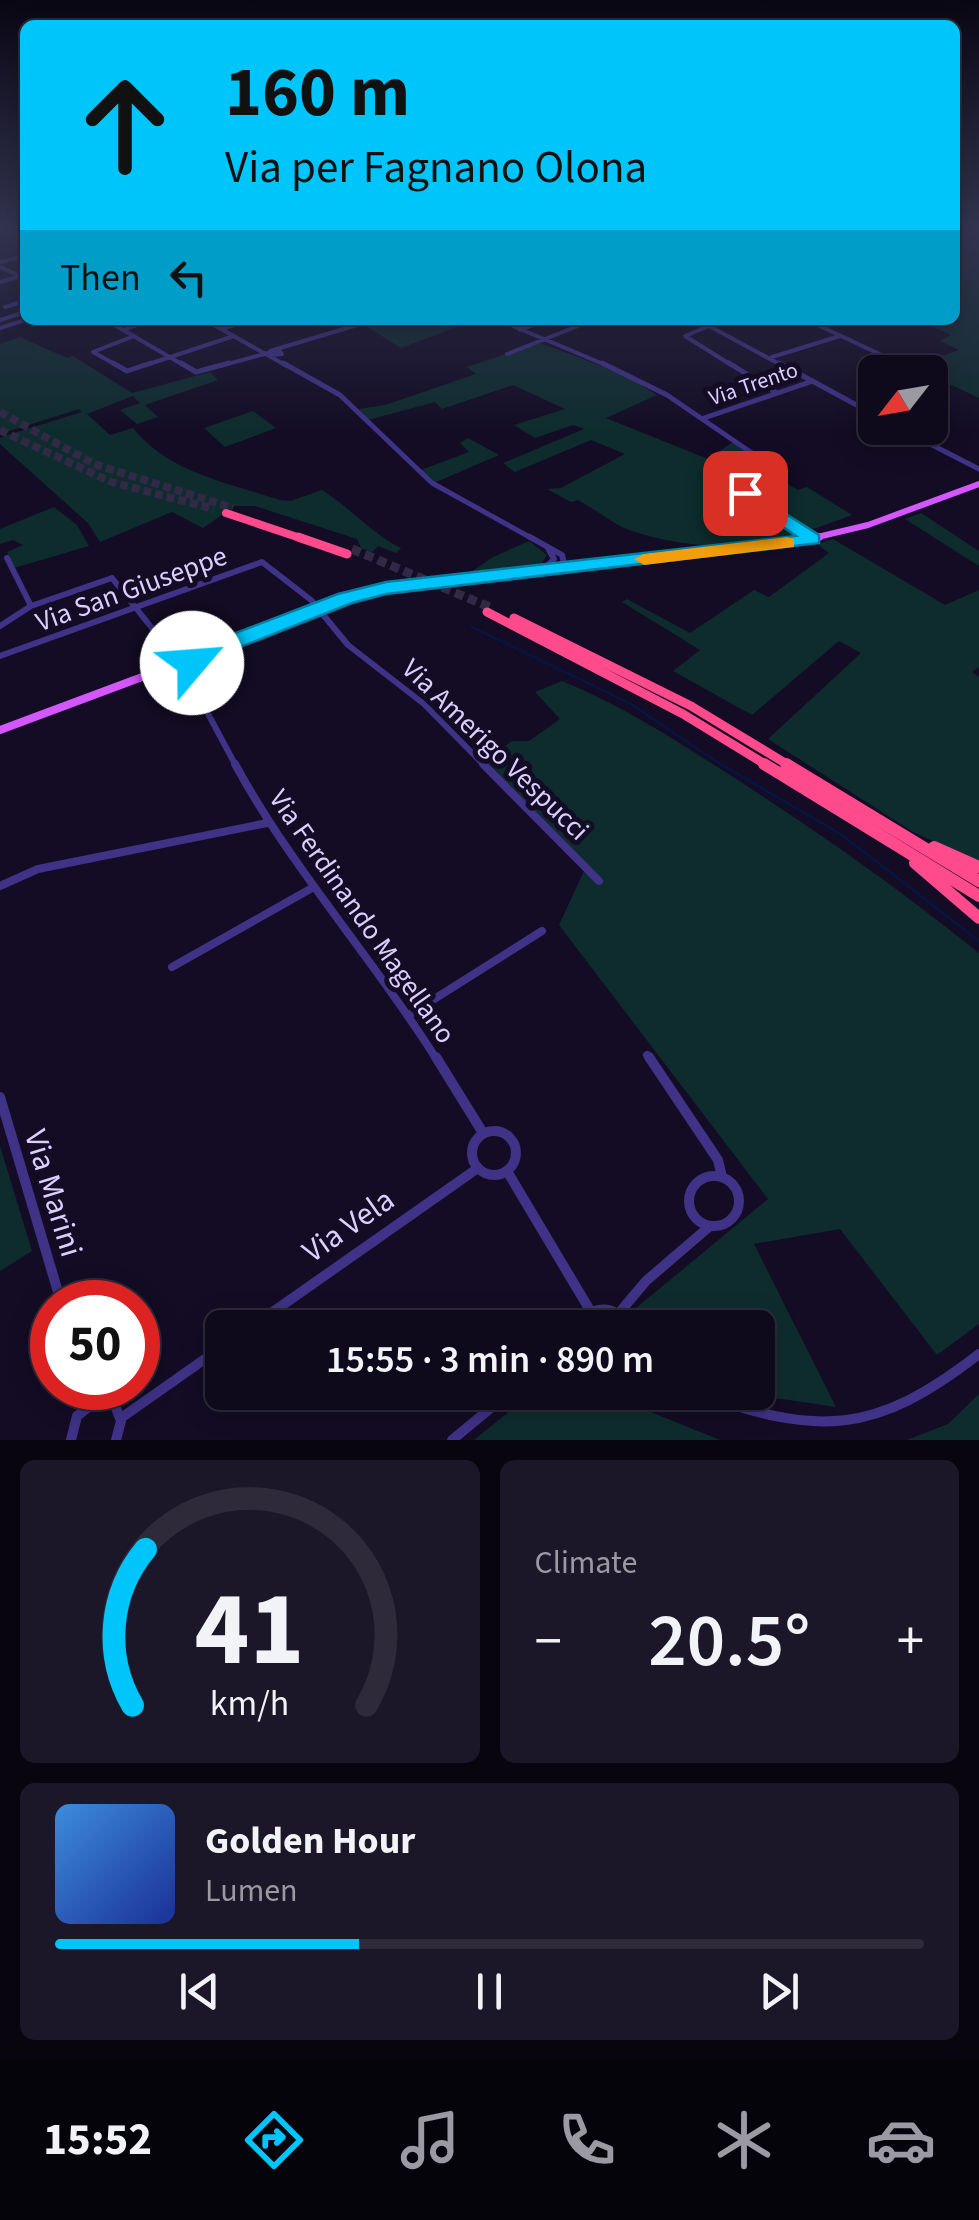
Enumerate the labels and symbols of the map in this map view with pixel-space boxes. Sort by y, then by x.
street label: Via Trento [704,354,802,414]
north arrow [858,355,948,445]
pin [703,451,788,536]
street label: Via San Giuseppe [30,536,233,642]
position arrow [140,611,244,715]
street label: Via Amerigo Vespucci [393,650,598,850]
street label: Via Ferdinando Magellano [259,781,465,1052]
street label: Via Marini [12,1124,94,1262]
street label: Via Vela [293,1177,404,1274]
speed limit sign: 50 [30,1280,160,1410]

